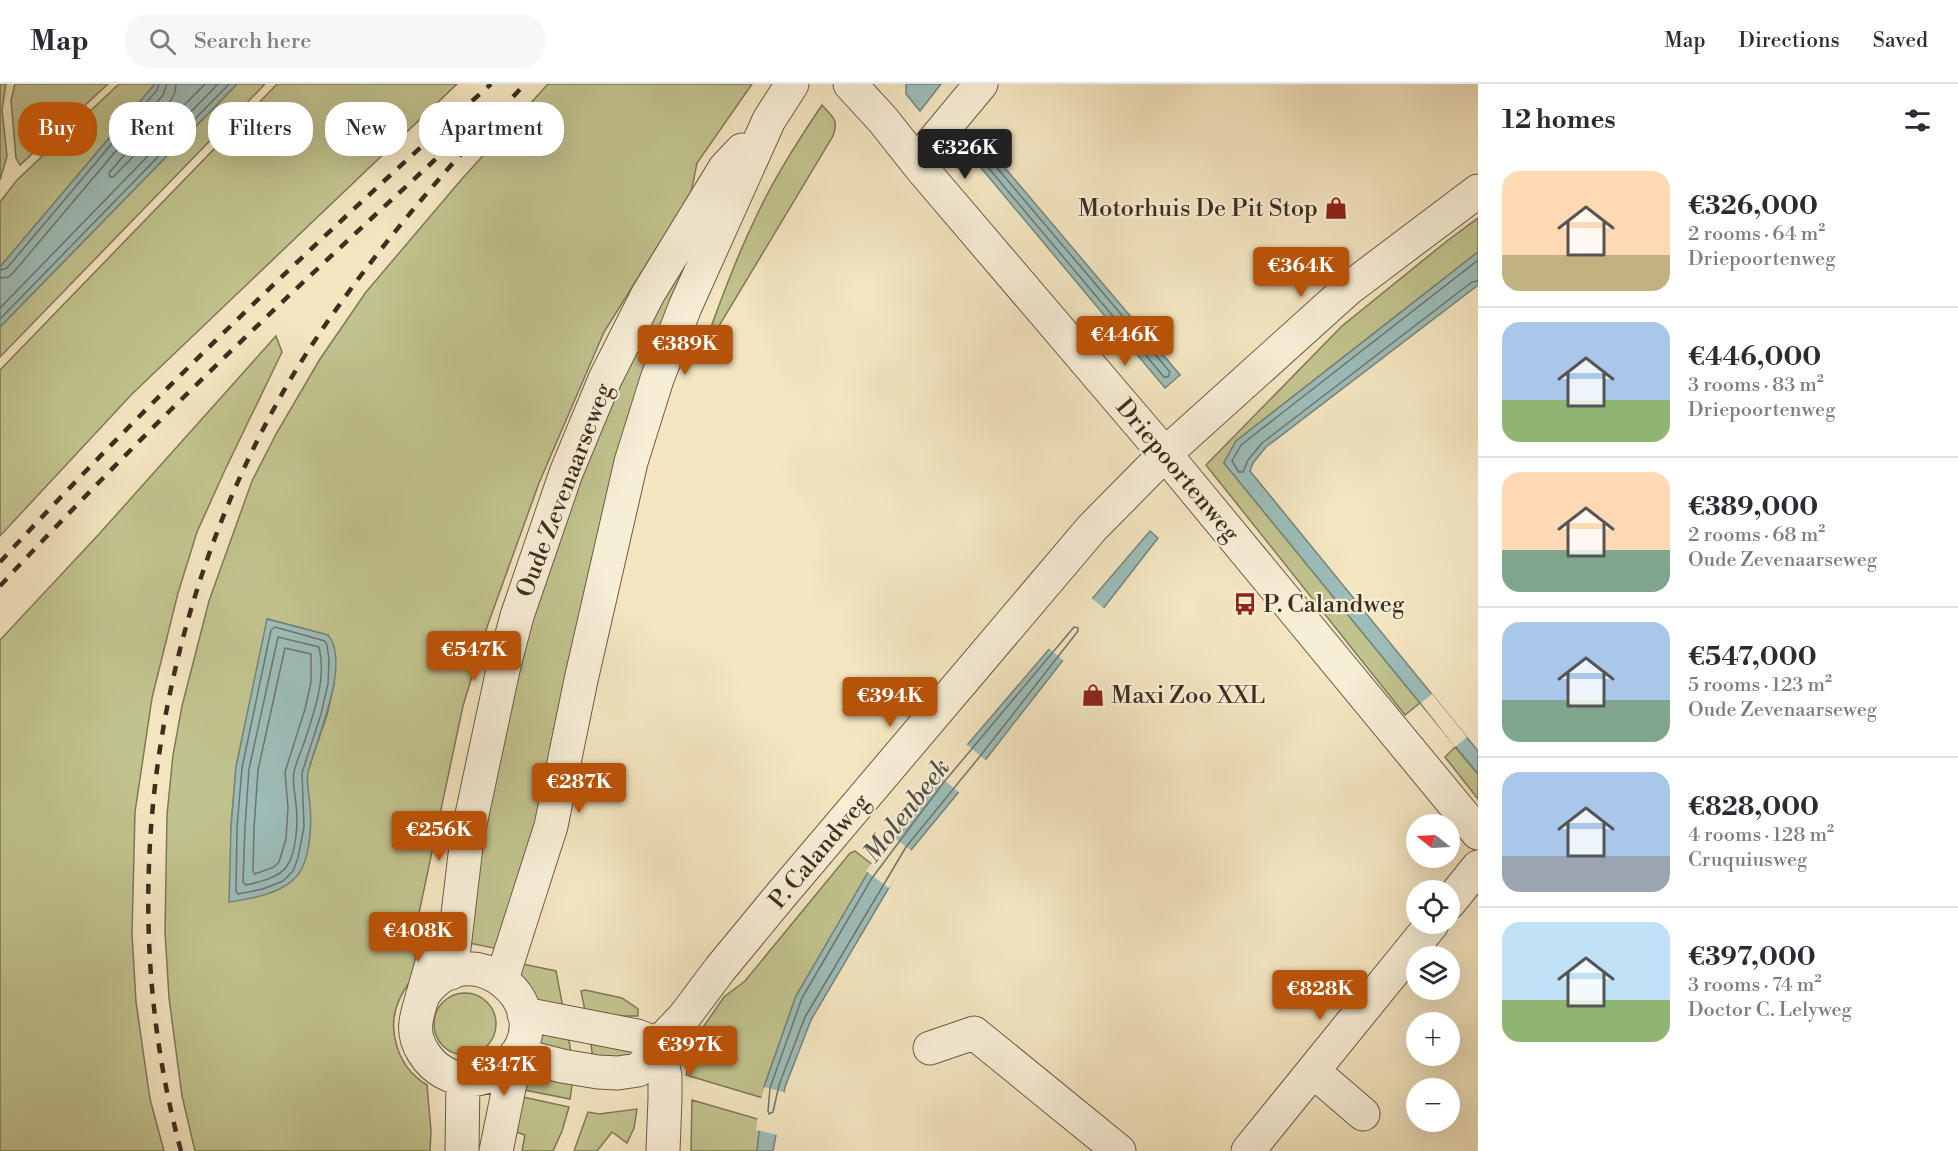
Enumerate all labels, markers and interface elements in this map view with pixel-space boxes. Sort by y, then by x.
search box [125,14,545,68]
text: Map [30,24,89,59]
icon: search [146,25,179,58]
text: Search here [194,28,311,55]
text: Map [1664,28,1706,54]
text: Directions [1739,28,1840,54]
text: Saved [1873,28,1928,54]
chip: Buy [18,102,97,156]
chip: Rent [109,102,196,156]
chip: Filters [208,102,313,156]
chip: New [325,102,407,156]
chip: Apartment [419,102,564,156]
text: 12 homes [1502,104,1616,136]
icon: filters [1901,104,1934,137]
pin: €326K [923,129,1007,180]
text: €326K [932,136,998,161]
text: €326,000 [1688,190,1818,222]
place label: Motorhuis De Pit Stop [1078,194,1318,224]
shop icon: Motorhuis De Pit Stop [1323,195,1349,221]
icon: home [1550,195,1622,267]
text: 2 rooms · 64 m² [1688,222,1825,247]
pin: €364K [1259,247,1343,298]
text: Driepoortenweg [1688,247,1836,272]
text: €364K [1267,254,1335,279]
pin: €446K [1083,316,1167,367]
text: €446K [1091,323,1159,348]
pin: €389K [643,325,727,376]
text: €389K [652,332,718,357]
text: €446,000 [1688,341,1821,373]
icon: home [1550,346,1622,418]
text: 3 rooms · 83 m² [1688,373,1824,398]
street label: Oude Zevenaarseweg [510,378,620,602]
street label: Driepoortenweg [1109,393,1246,549]
text: Driepoortenweg [1688,398,1836,423]
text: €389,000 [1688,491,1818,523]
icon: home [1550,496,1622,568]
text: 2 rooms · 68 m² [1688,523,1825,548]
text: Oude Zevenaarseweg [1688,548,1877,573]
place label: P. Calandweg [1263,590,1405,620]
bus stop icon: P. Calandweg [1232,591,1258,617]
pin: €547K [432,631,516,682]
text: €547K [441,638,507,663]
text: €547,000 [1688,641,1817,673]
icon: home [1550,646,1622,718]
text: 5 rooms · 123 m² [1688,673,1832,698]
pin: €394K [848,677,932,728]
place label: Maxi Zoo XXL [1111,681,1265,711]
shop icon: Maxi Zoo XXL [1080,682,1106,708]
text: €394K [856,684,924,709]
text: Oude Zevenaarseweg [1688,698,1877,723]
water label: Molenbeek [856,752,957,869]
pin: €287K [537,763,621,814]
text: €287K [546,770,612,795]
street label: P. Calandweg [763,787,877,915]
text: €828,000 [1688,791,1819,823]
icon: home [1550,796,1622,868]
pin: €256K [397,811,481,862]
north arrow [1406,814,1460,868]
map controls [1406,814,1460,1132]
text: €256K [406,818,472,843]
text: 4 rooms · 128 m² [1688,823,1834,848]
text: Cruquiusweg [1688,848,1807,873]
button: locate [1406,880,1460,934]
pin: €408K [376,912,460,963]
text: €408K [383,919,453,944]
text: €397,000 [1688,941,1816,973]
button: layers [1406,946,1460,1000]
icon: home [1550,946,1622,1018]
pin: €828K [1278,970,1362,1021]
text: 3 rooms · 74 m² [1688,973,1821,998]
text: €828K [1286,977,1354,1002]
text: Doctor C. Lelyweg [1688,998,1852,1023]
button: + [1406,1012,1460,1066]
pin: €397K [648,1026,732,1077]
text: €397K [657,1033,723,1058]
pin: €347K [462,1046,546,1097]
text: €347K [471,1053,537,1078]
button: − [1406,1078,1460,1132]

